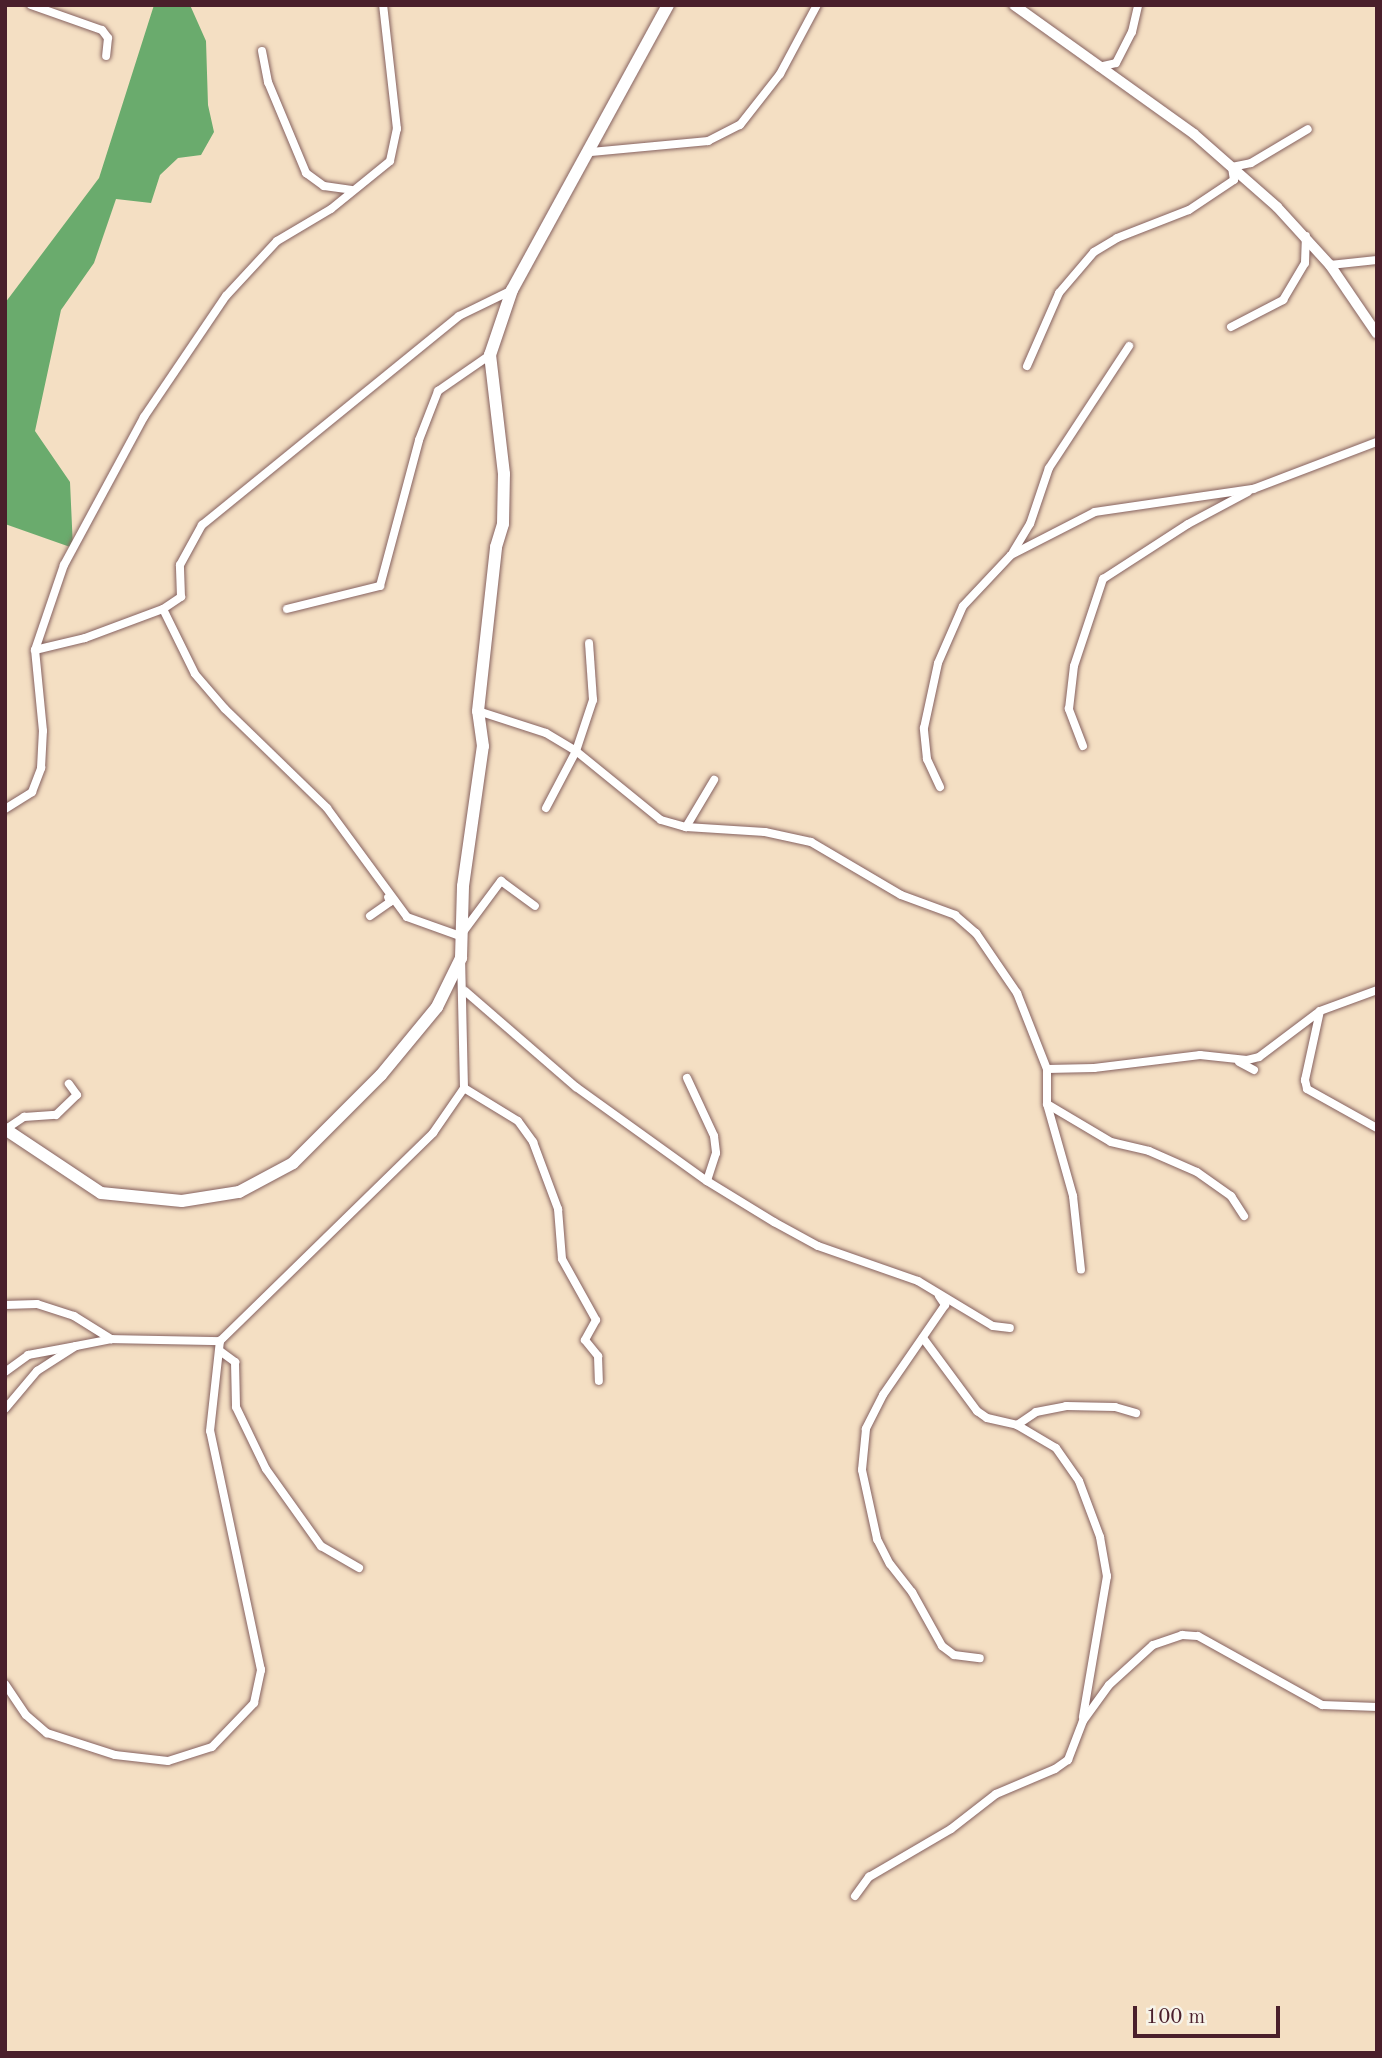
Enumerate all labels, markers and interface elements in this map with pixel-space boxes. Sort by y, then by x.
scale bar [1137,1992,1284,2036]
text: 100 m [1146,2007,1205,2028]

